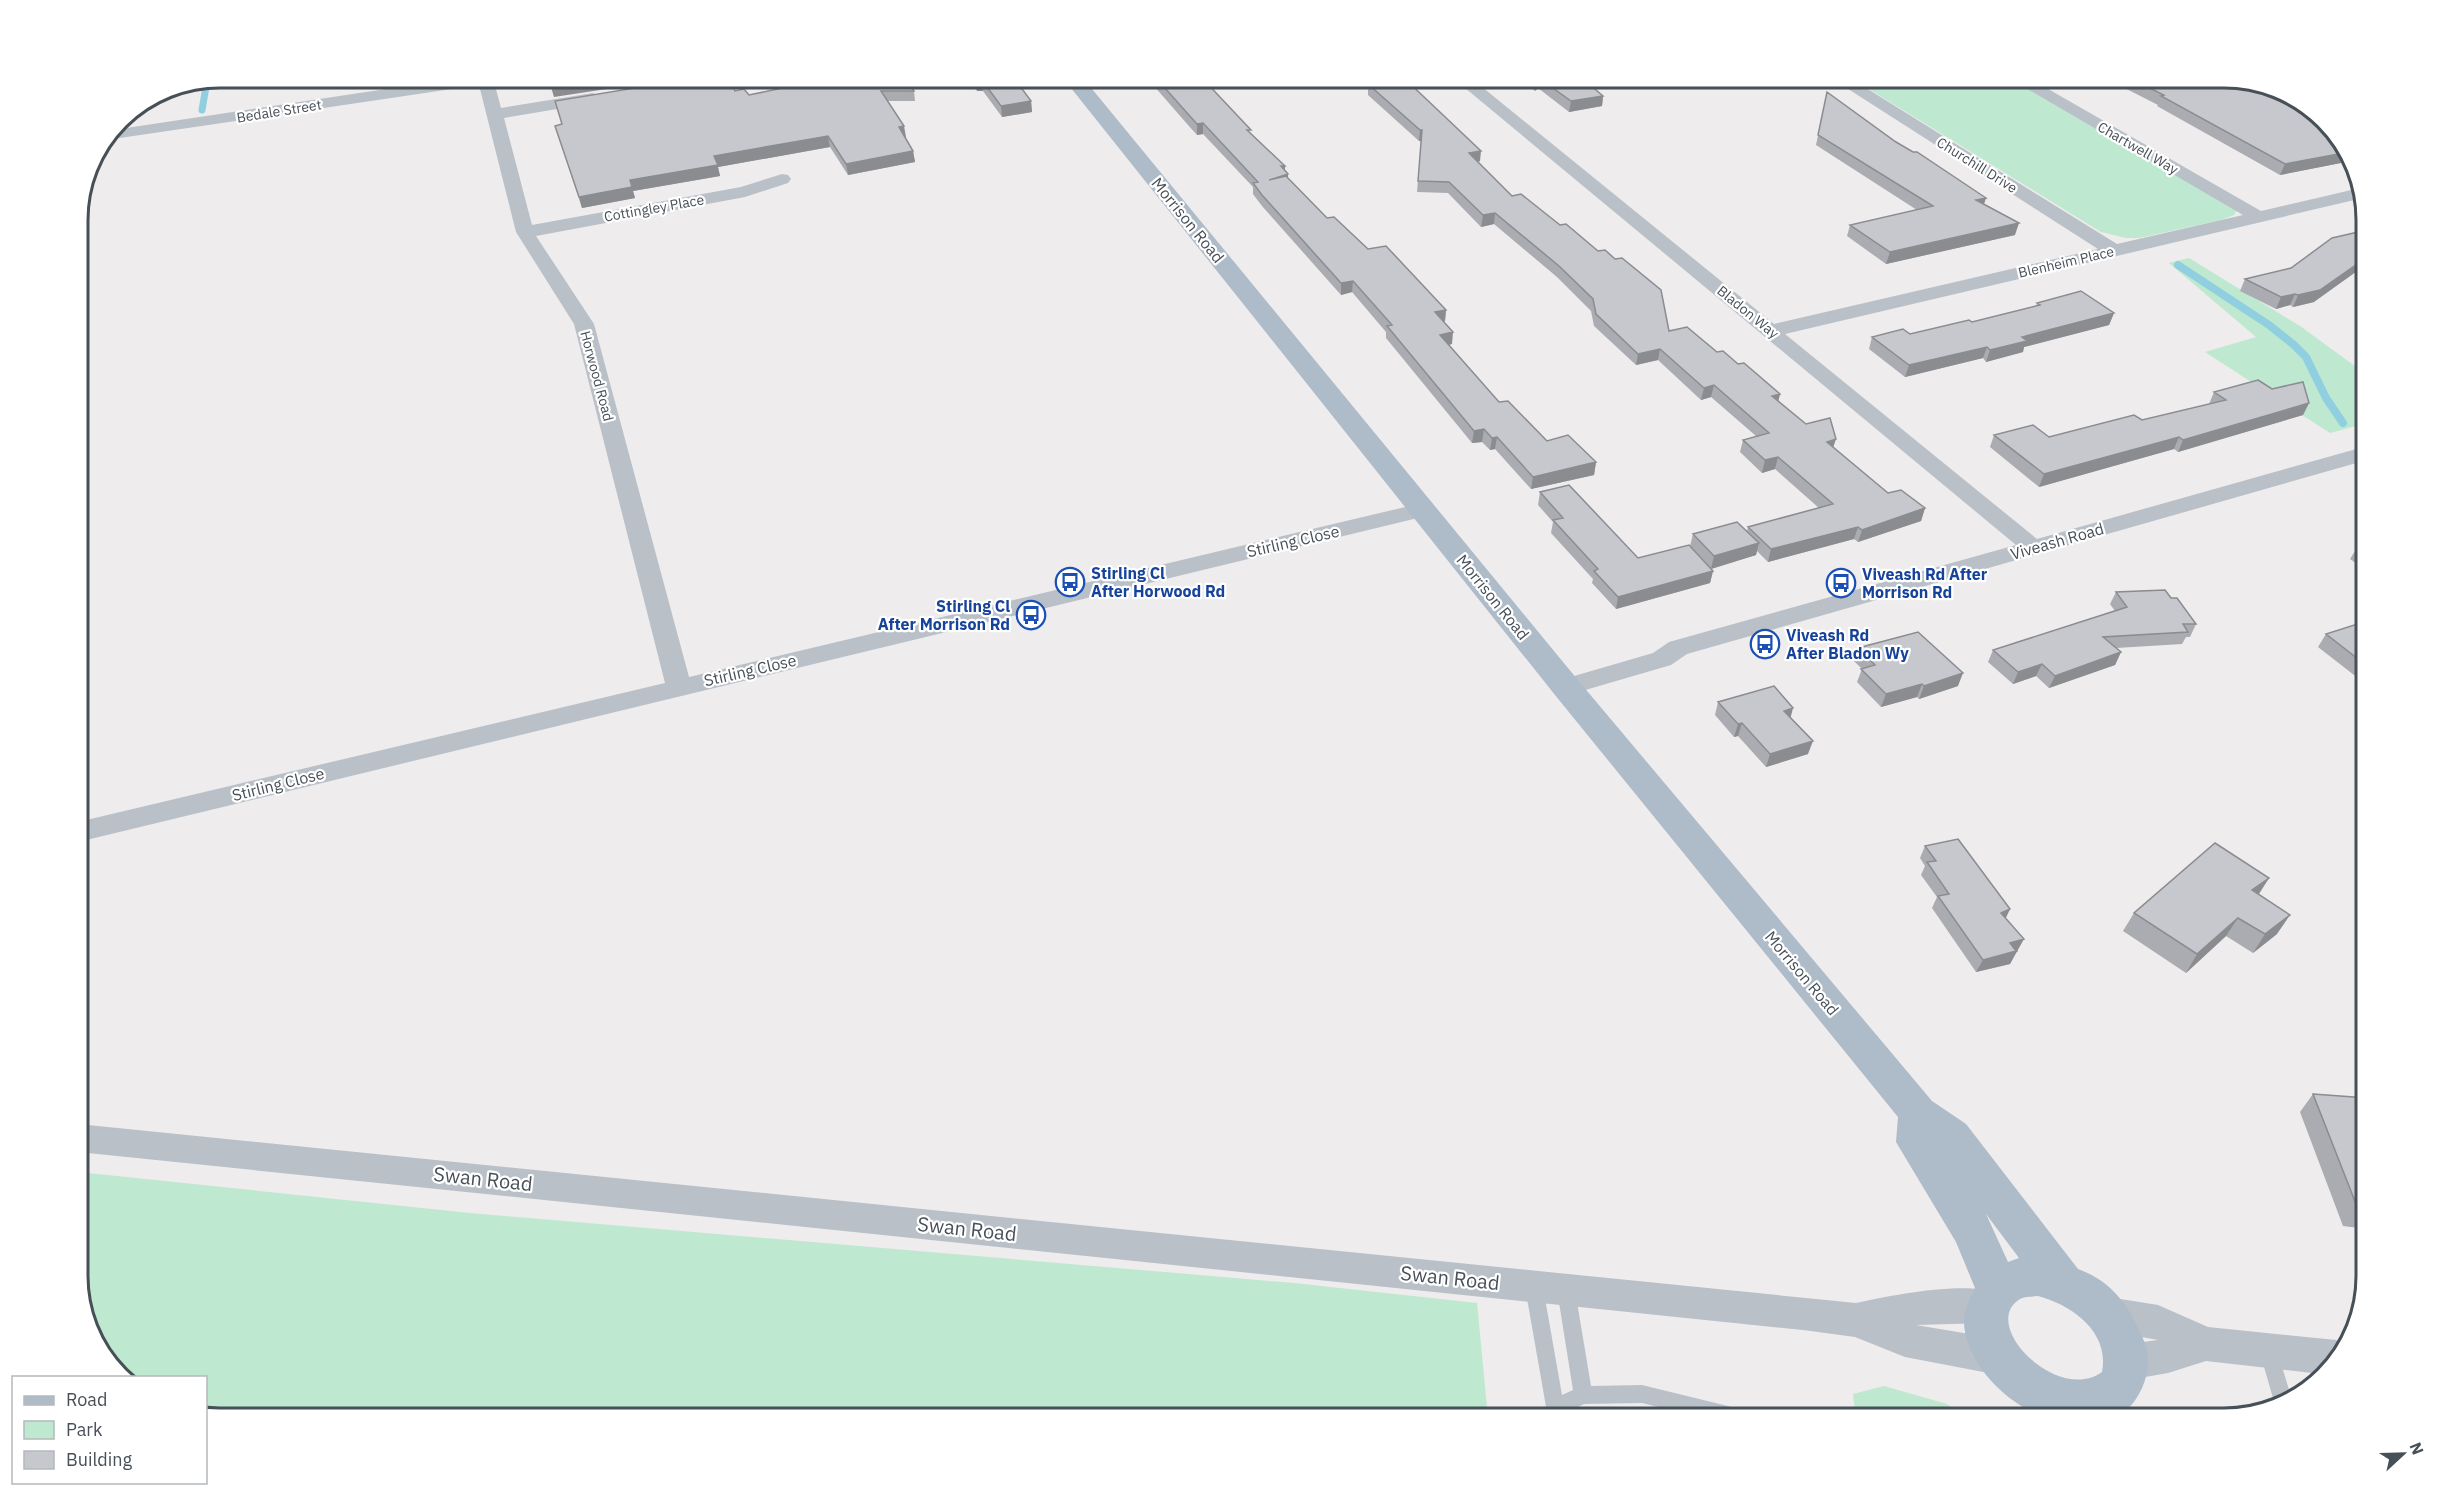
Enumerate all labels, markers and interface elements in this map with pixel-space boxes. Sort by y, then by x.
street label: Bedale Street [235,95,323,127]
street label: Chartwell Way [2094,118,2182,178]
street label: Churchill Drive [1933,133,2021,197]
street label: Morrison Road [1147,173,1229,267]
street label: Cottingley Place [603,190,706,226]
street label: Blenheim Place [2016,242,2116,282]
street label: Bladon Way [1713,282,1783,342]
street label: Horwood Road [576,329,618,423]
street label: Viveash Road [2008,518,2106,564]
street label: Stirling Close [1245,521,1341,561]
street label: Morrison Road [1452,550,1534,644]
place label: Stirling Cl After Horwood Rd [1091,563,1225,601]
place label: Viveash Rd After Morrison Rd [1862,564,1988,602]
bus stop icon: Stirling Cl After Horwood Rd [1054,566,1086,598]
bus stop icon: Viveash Rd After Morrison Rd [1825,567,1857,599]
place label: Stirling Cl After Morrison Rd [878,596,1010,634]
bus stop icon: Stirling Cl After Morrison Rd [1015,599,1047,631]
place label: Viveash Rd After Bladon Wy [1786,625,1909,663]
bus stop icon: Viveash Rd After Bladon Wy [1749,628,1781,660]
street label: Stirling Close [702,650,798,690]
street label: Stirling Close [230,763,326,805]
street label: Morrison Road [1761,927,1843,1019]
street label: Swan Road [432,1160,534,1197]
street label: Swan Road [916,1210,1018,1247]
street label: Swan Road [1399,1259,1501,1296]
legend [12,1376,207,1484]
text: Road [66,1388,107,1411]
text: Park [66,1418,103,1441]
north arrow [2373,1424,2433,1484]
text: N [2405,1439,2428,1458]
text: Building [66,1448,133,1471]

